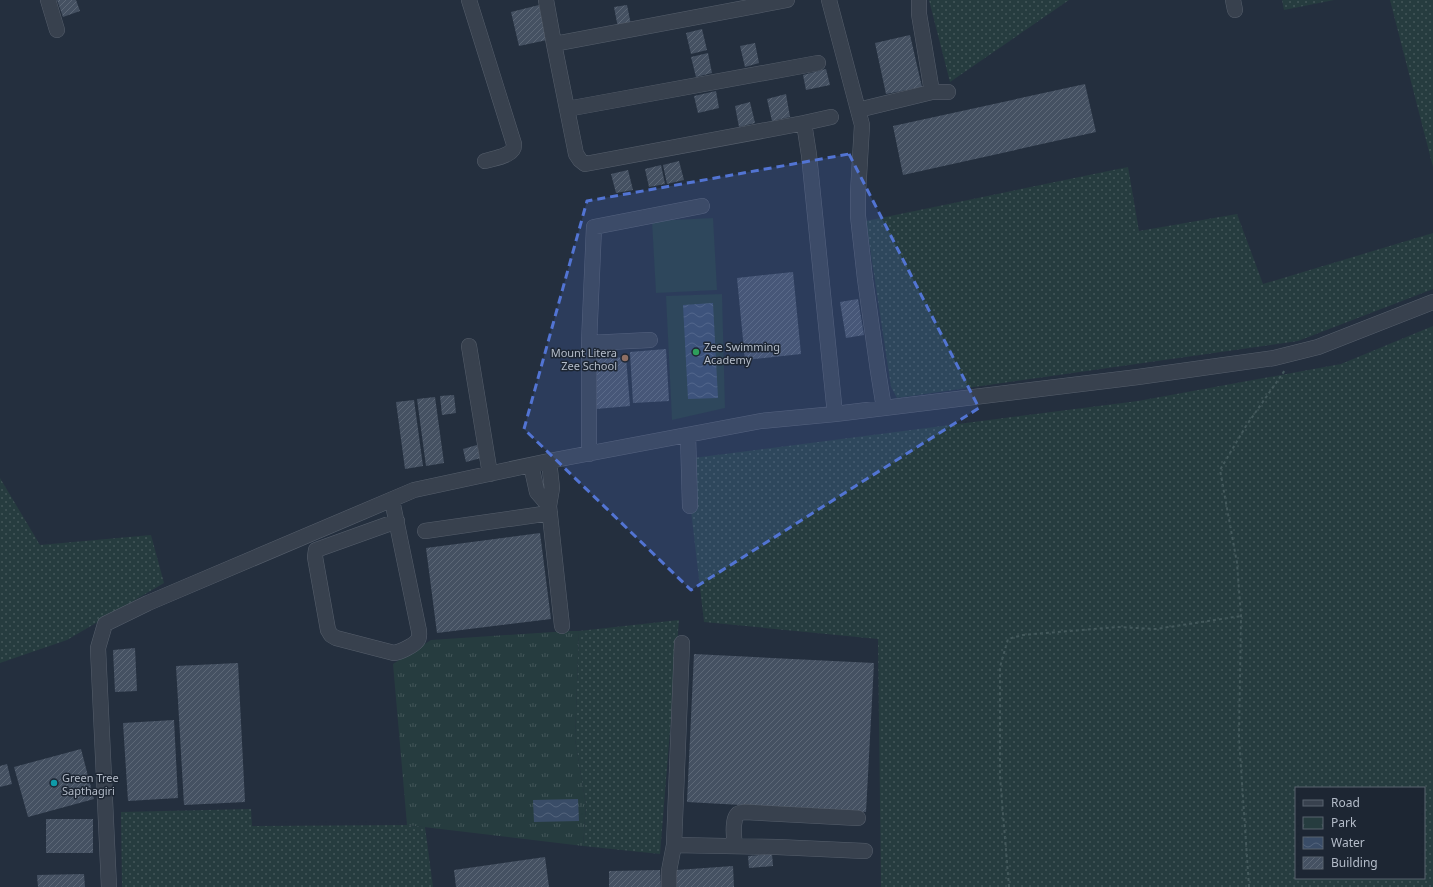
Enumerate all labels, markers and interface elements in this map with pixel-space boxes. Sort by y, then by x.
place label: Zee Swimming Academy [704,339,780,367]
place label: Mount Litera Zee School [551,345,617,373]
marker: Zee Swimming Academy [691,347,701,357]
marker: Mount Litera Zee School [620,353,630,363]
place label: Green Tree Sapthagiri [62,770,119,798]
marker: Green Tree Sapthagiri [49,778,59,788]
legend [1295,787,1425,879]
text: Road [1331,794,1360,811]
text: Park [1331,814,1357,831]
text: Water [1331,834,1365,851]
text: Building [1331,854,1378,871]

